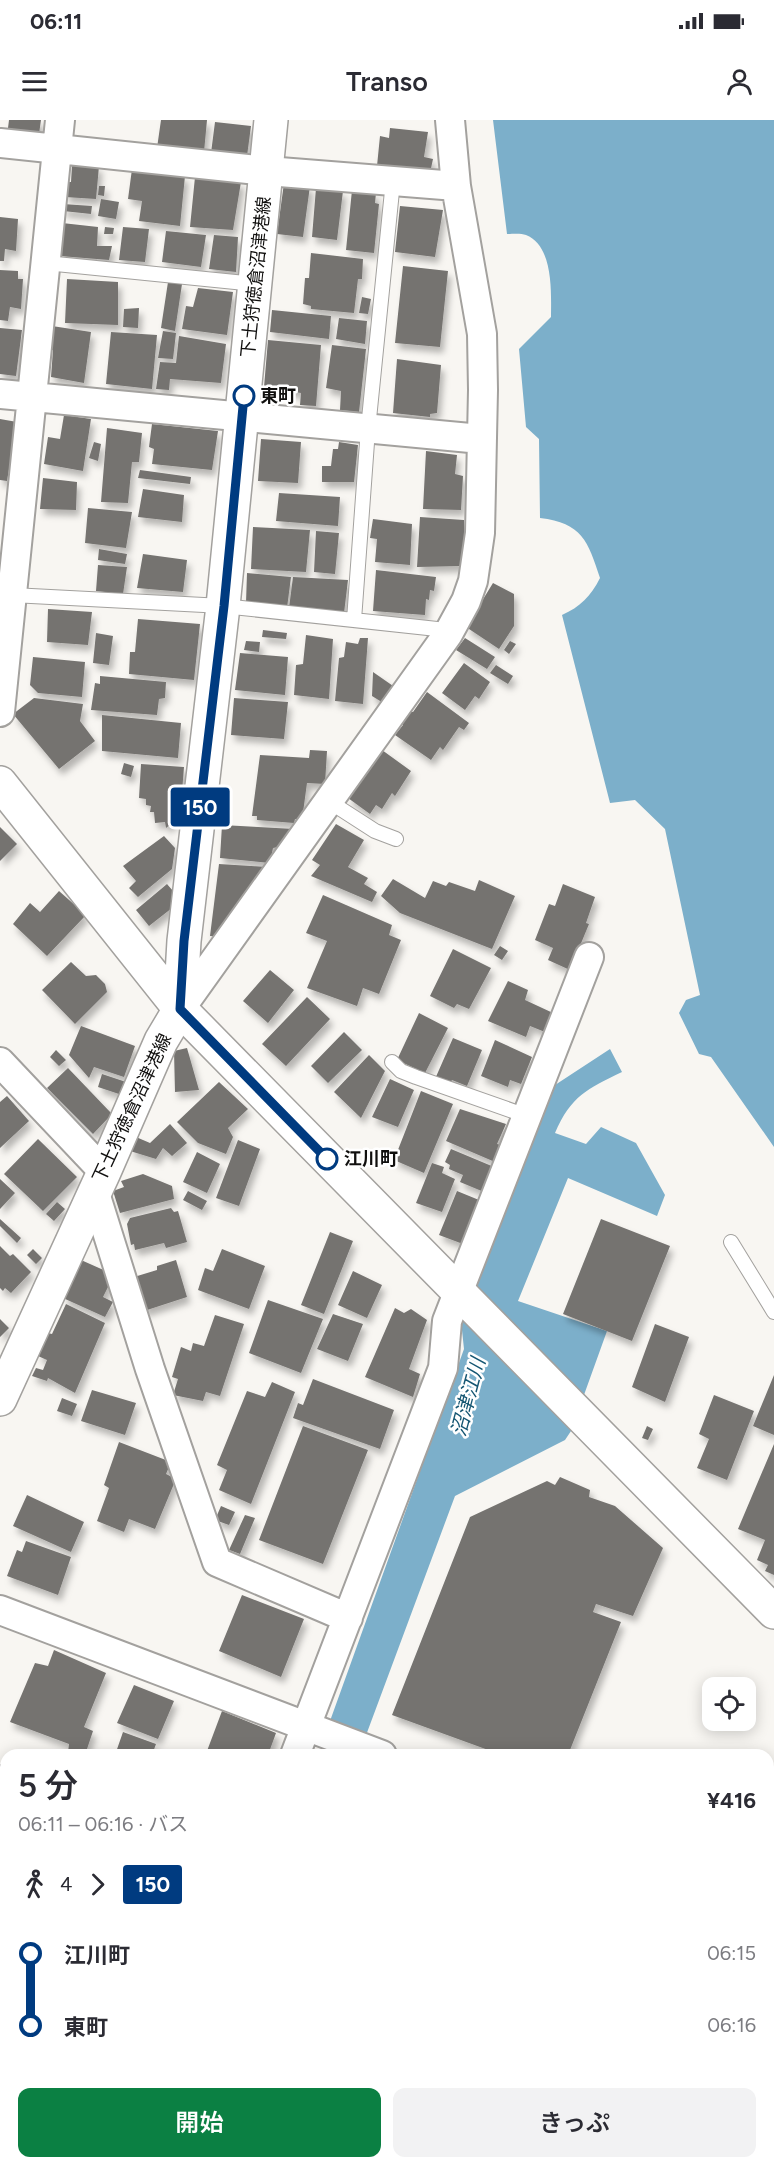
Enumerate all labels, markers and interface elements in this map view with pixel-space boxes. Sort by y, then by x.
text: 06:11 [30,8,82,35]
icon: menu [18,65,51,98]
text: Transo [346,65,428,98]
icon: person [723,65,756,98]
street label: 下土狩徳倉沼津港線 [237,195,275,359]
marker: 東町 [233,385,255,407]
place label: 東町 [260,385,296,407]
line badge: 150 [166,788,234,826]
text: 150 [183,795,217,820]
street label: 下土狩徳倉沼津港線 [88,1030,176,1186]
marker: 江川町 [316,1148,338,1170]
place label: 江川町 [344,1148,398,1170]
water label: 沼津江川 [446,1353,490,1439]
map controls [702,1677,756,1731]
button: locate [702,1677,756,1731]
text: 5 分 [18,1766,78,1805]
text: ¥416 [707,1787,756,1814]
text: 06:11 – 06:16 · バス [18,1812,188,1836]
icon: walk [18,1868,51,1901]
icon: forward [81,1868,114,1901]
text: 4 [60,1872,72,1896]
text: 150 [135,1872,170,1897]
text: 06:15 [707,1941,756,1965]
text: 江川町 [64,1942,130,1969]
text: 06:16 [707,2013,756,2037]
text: 東町 [64,2014,108,2041]
button: 開始 [18,2088,381,2157]
button: きっぷ [393,2088,756,2157]

